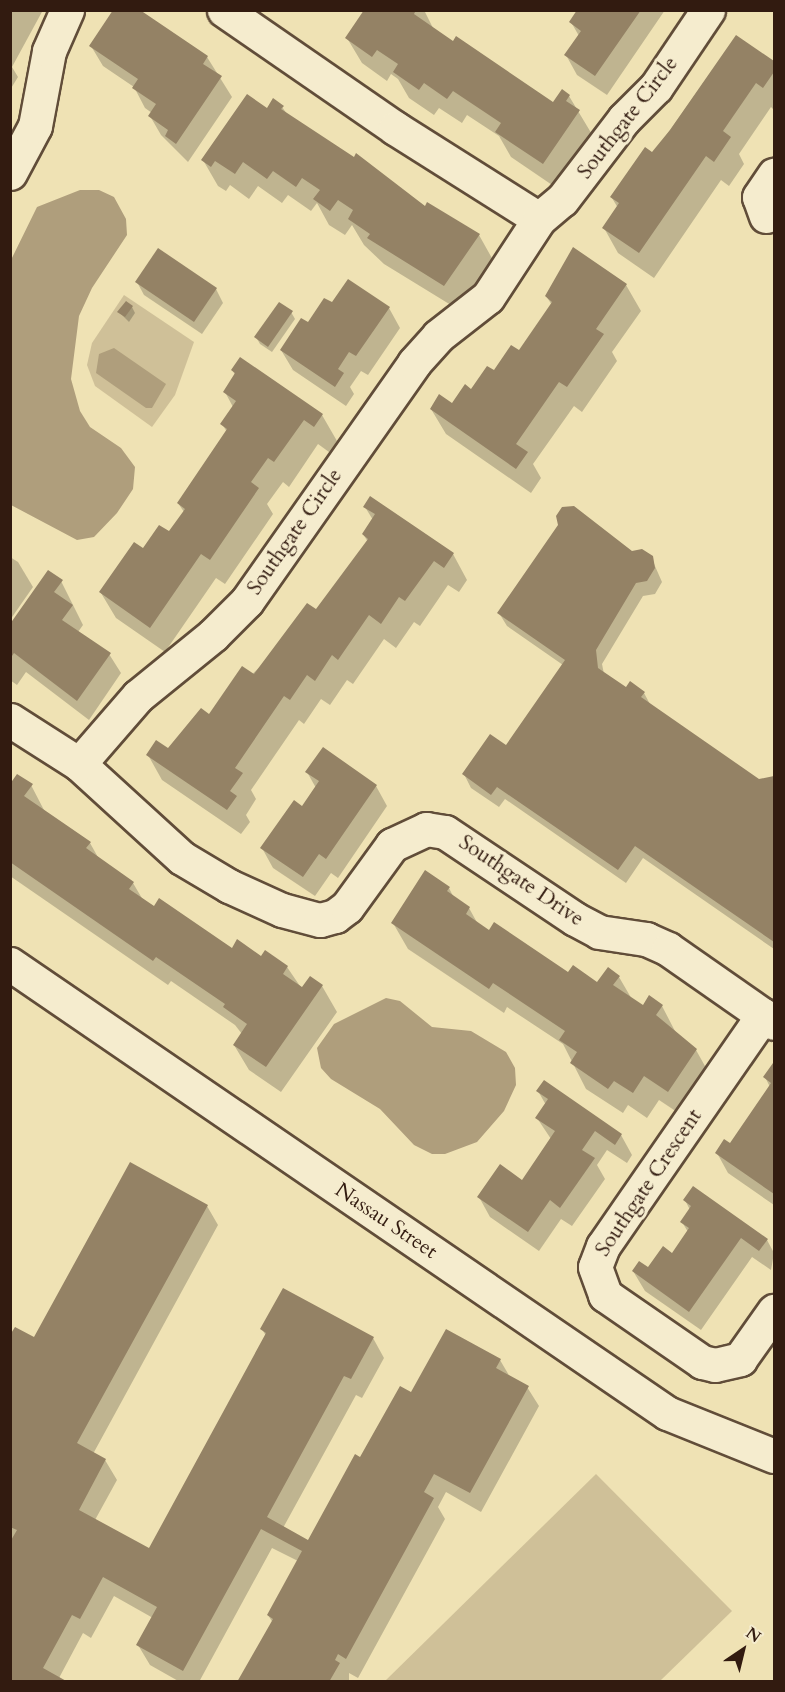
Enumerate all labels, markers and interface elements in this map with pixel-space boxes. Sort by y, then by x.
street label: Southgate Circle [572,52,684,184]
street label: Southgate Circle [242,464,348,600]
street label: Southgate Drive [454,830,588,932]
street label: Southgate Crescent [590,1105,708,1261]
street label: Nassau Street [330,1178,442,1264]
north arrow [713,1620,773,1680]
text: N [741,1622,765,1648]

